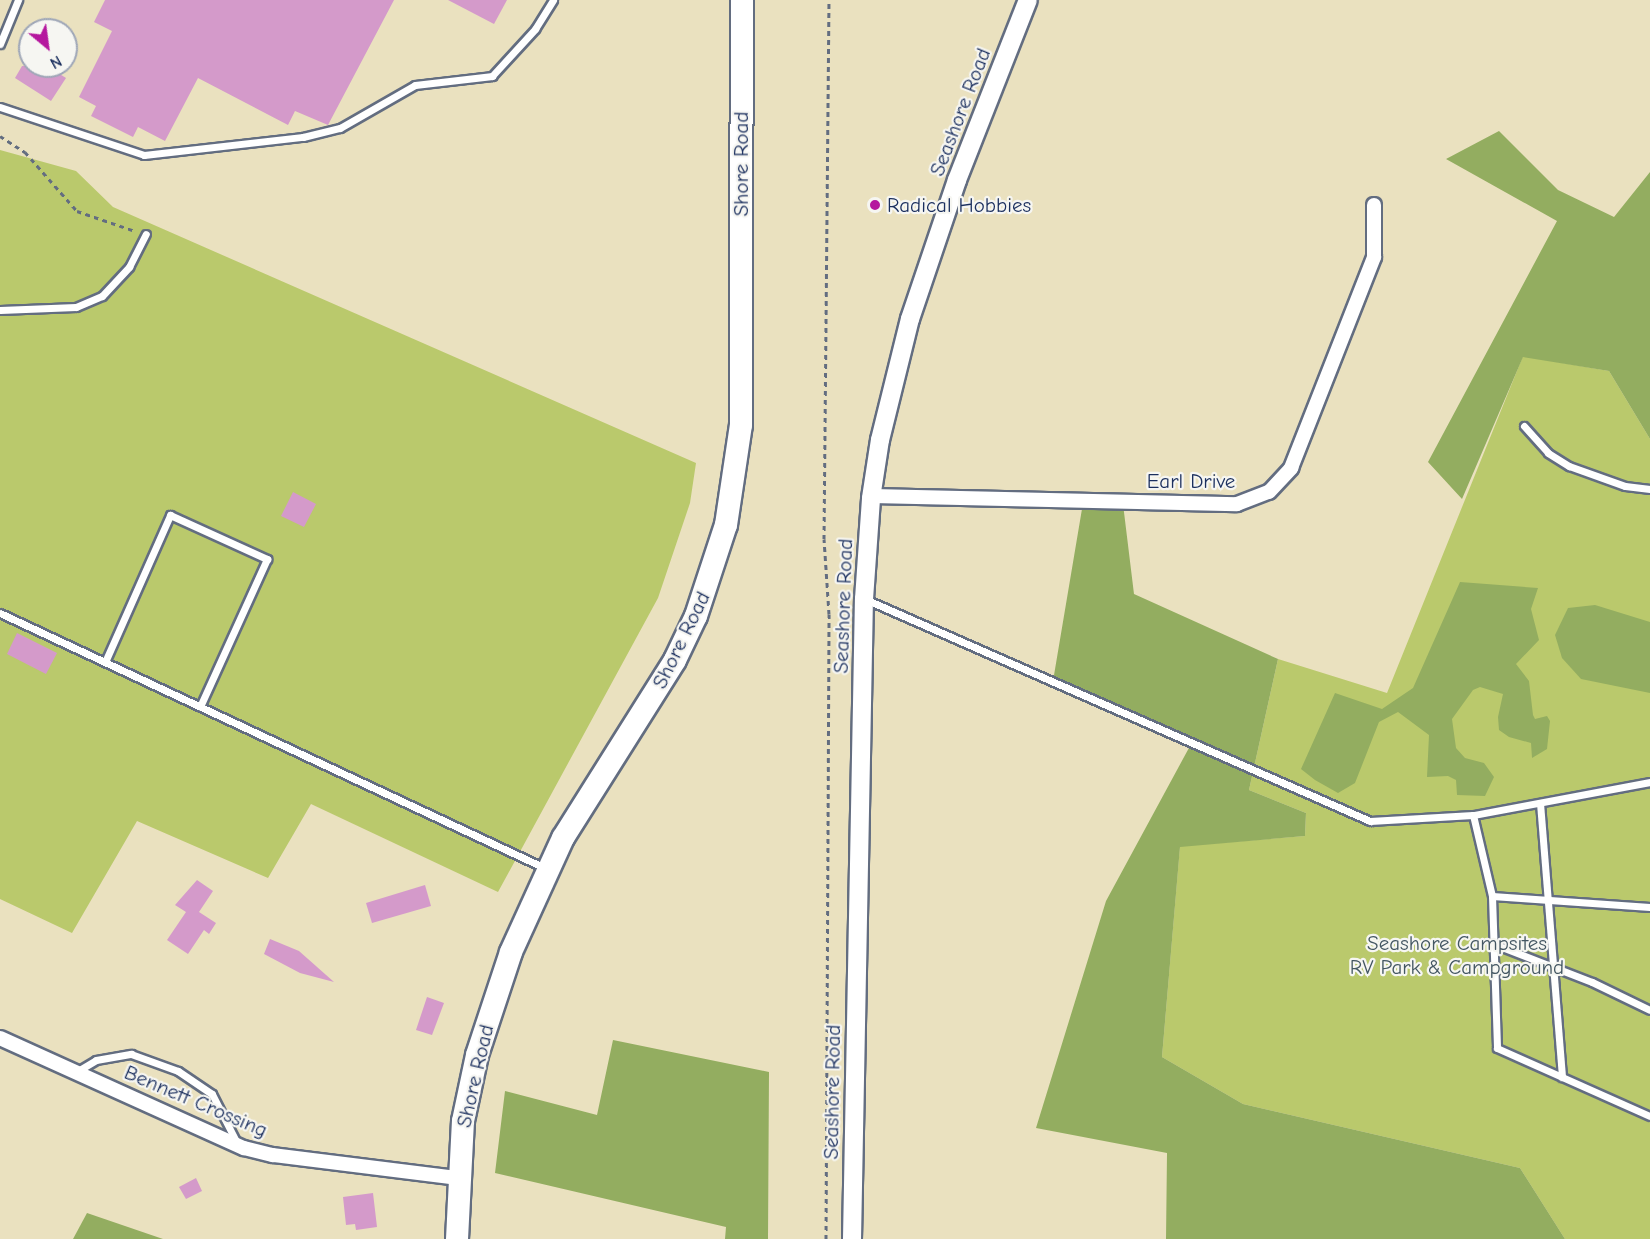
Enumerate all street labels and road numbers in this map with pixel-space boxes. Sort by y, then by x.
street label: Seashore Road [924,45,996,179]
street label: Shore Road [728,112,754,216]
street label: Earl Drive [1147,468,1235,494]
street label: Seashore Road [828,538,858,674]
street label: Shore Road [647,587,715,693]
street label: Shore Road [451,1022,499,1130]
street label: Seashore Road [818,1024,846,1160]
street label: Bennett Crossing [121,1059,271,1143]

